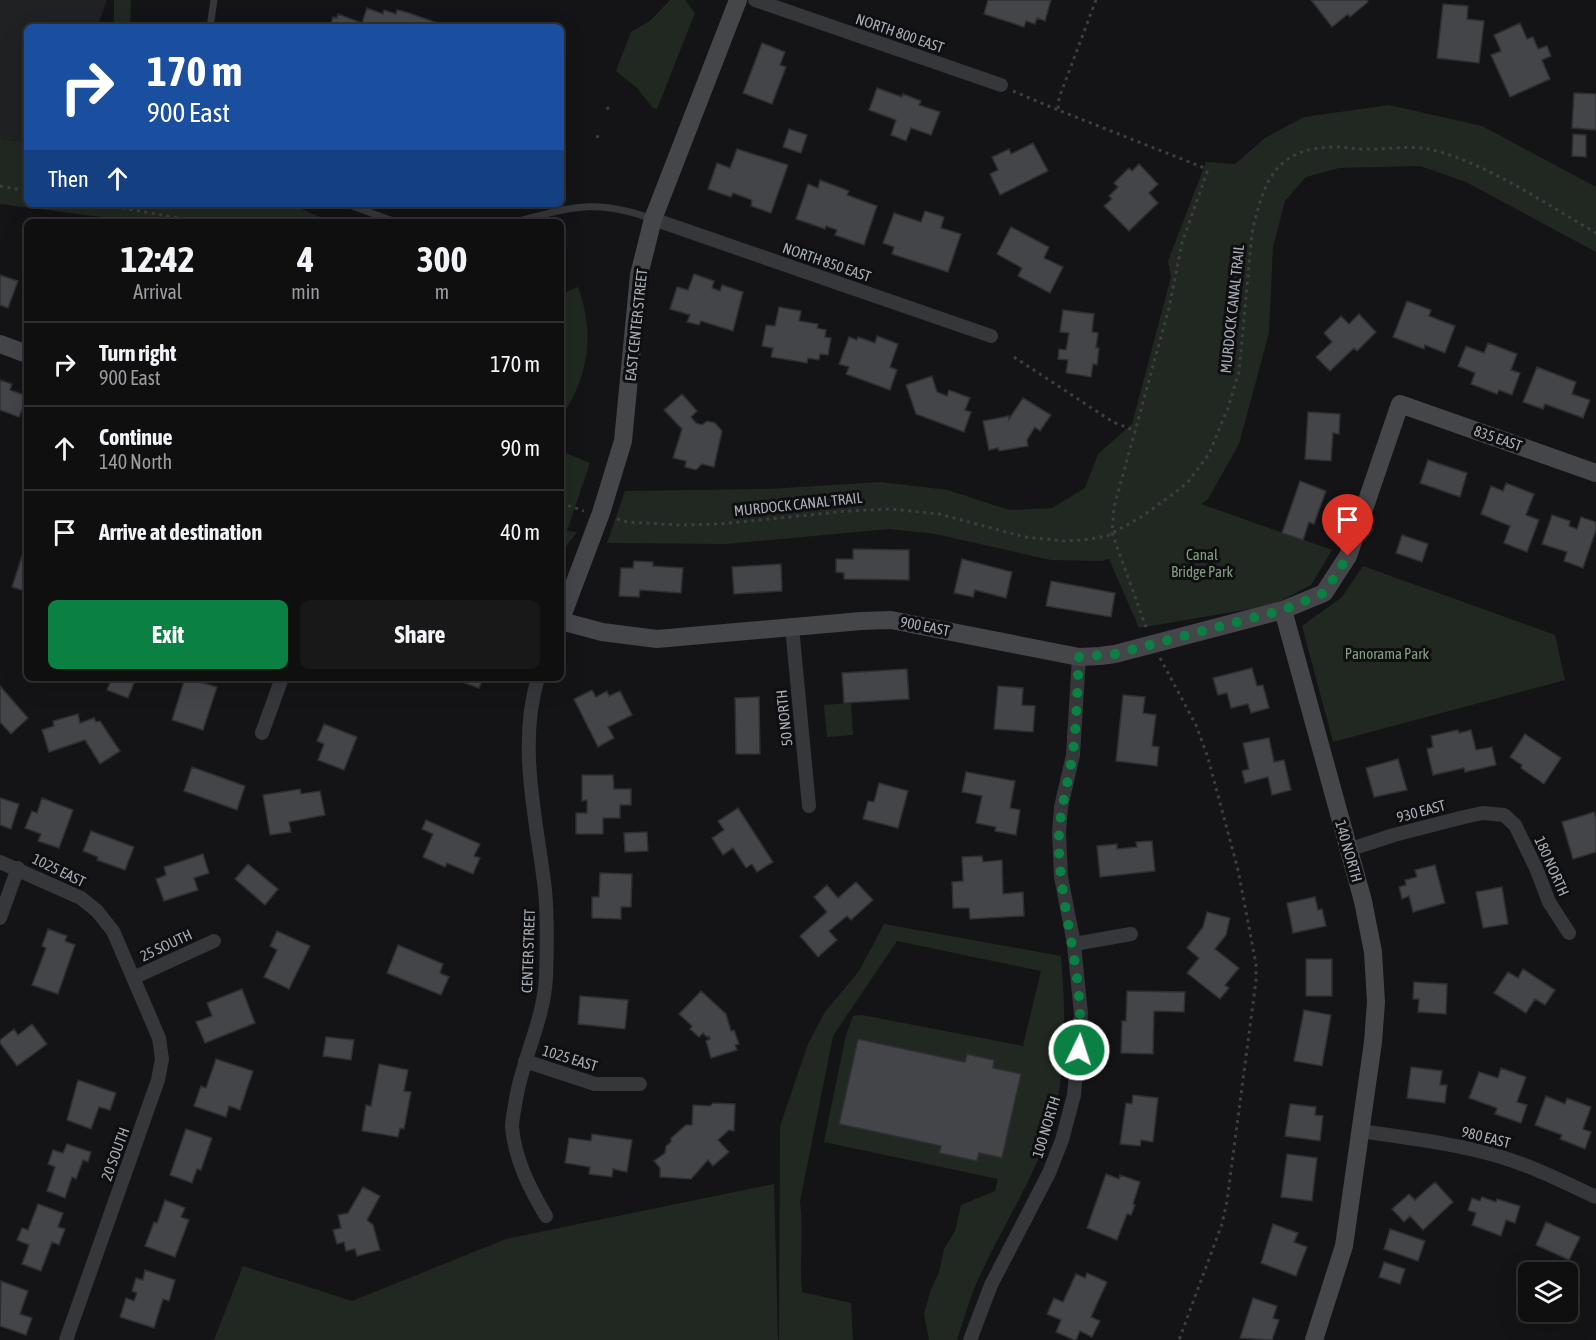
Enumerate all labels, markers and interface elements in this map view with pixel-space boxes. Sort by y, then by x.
street label: NORTH 800 EAST [854,10,947,56]
text: 170 m [147,47,242,95]
icon: right [48,48,126,126]
text: 900 East [147,97,230,128]
icon: ahead [101,162,134,195]
text: Then [48,166,89,192]
text: 12:42 [121,238,195,280]
text: 4 [297,238,314,280]
text: 300 [417,238,467,280]
street label: NORTH 850 EAST [781,239,874,285]
street label: MURDOCK CANAL TRAIL [1217,244,1247,374]
street label: EAST CENTER STREET [622,268,650,382]
text: Arrival [133,280,182,303]
text: min [291,280,320,303]
text: m [435,280,449,303]
text: Turn right [99,340,176,366]
icon: right [48,348,81,381]
text: 170 m [490,351,540,377]
text: 900 East [99,366,161,389]
street label: 835 EAST [1472,422,1525,454]
text: Continue [99,424,173,450]
icon: ahead [48,432,81,465]
text: 90 m [500,435,540,461]
text: 140 North [99,450,172,473]
street label: MURDOCK CANAL TRAIL [733,489,863,519]
pin [1322,494,1373,556]
icon: arrive [1331,503,1364,536]
icon: arrive [48,516,81,549]
text: Arrive at destination [99,519,262,545]
text: 40 m [500,519,540,545]
park label: Canal Bridge Park [1171,546,1233,580]
button: Exit [48,600,288,669]
button: Share [300,600,540,669]
street label: 900 EAST [899,613,951,639]
park label: Panorama Park [1345,645,1430,662]
street label: 50 NORTH [773,689,795,747]
street label: 930 EAST [1395,796,1448,826]
street label: 140 NORTH [1332,818,1366,884]
street label: 180 NORTH [1531,833,1573,899]
street label: 1025 EAST [30,850,89,890]
street label: CENTER STREET [518,908,538,993]
street label: 25 SOUTH [137,926,195,964]
position arrow [1047,1018,1111,1082]
street label: 1025 EAST [540,1042,600,1075]
street label: 100 NORTH [1029,1094,1063,1160]
street label: 980 EAST [1460,1123,1513,1151]
street label: 20 SOUTH [98,1125,132,1183]
map controls [1518,1262,1578,1322]
button: layers [1518,1262,1578,1322]

